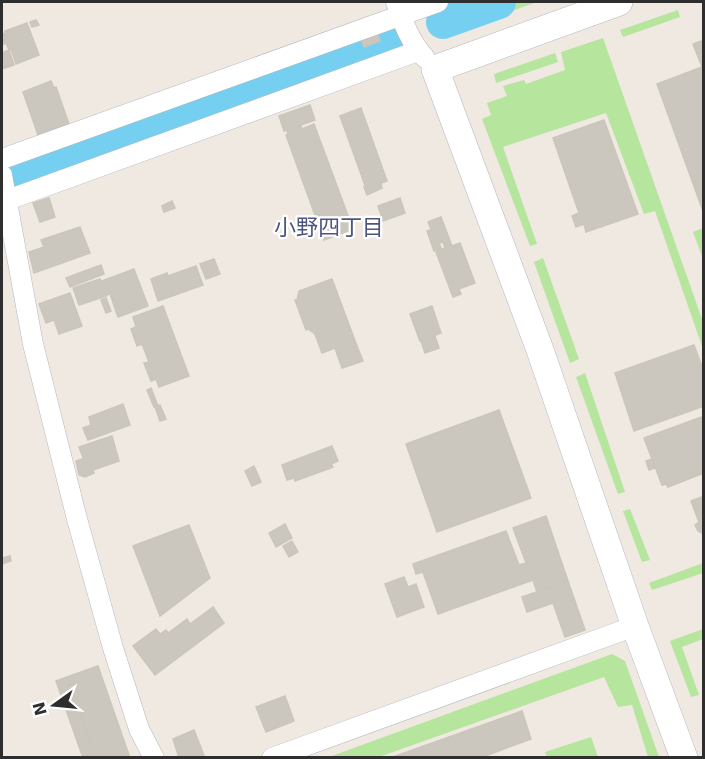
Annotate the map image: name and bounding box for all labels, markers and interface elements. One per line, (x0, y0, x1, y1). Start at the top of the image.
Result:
district label: 小野四丁目 (274, 215, 384, 240)
north arrow (24, 675, 84, 735)
text: N (29, 700, 51, 718)

